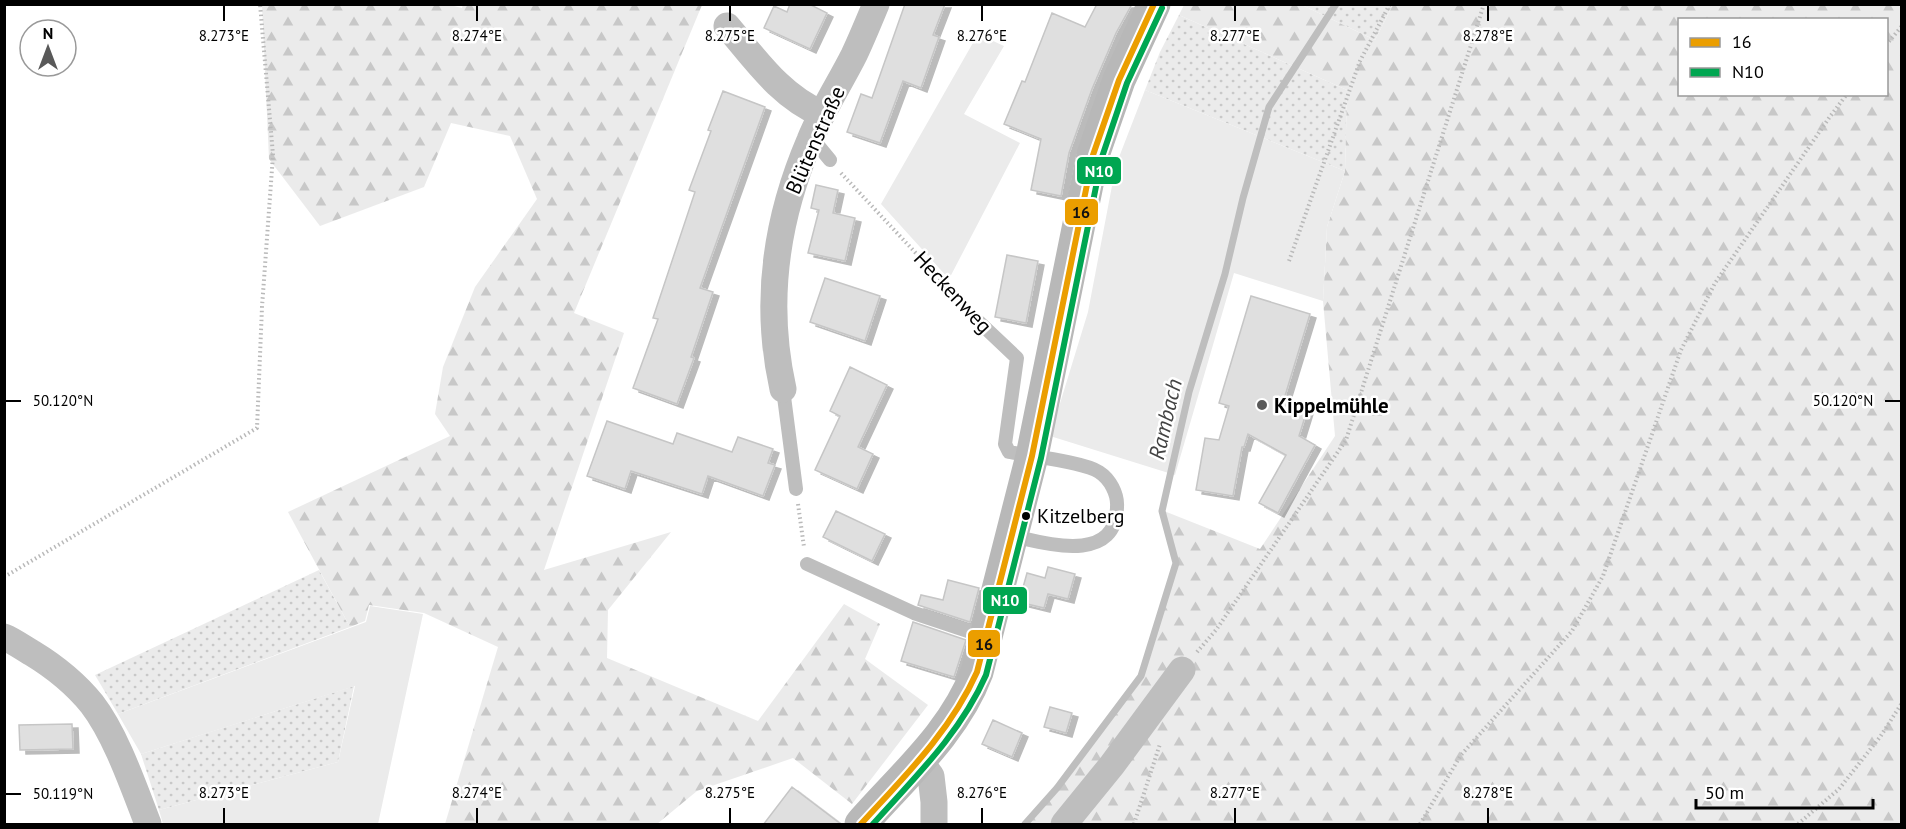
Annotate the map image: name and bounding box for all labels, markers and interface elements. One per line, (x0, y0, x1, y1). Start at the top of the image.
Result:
north arrow (18, 18, 78, 78)
legend (1678, 18, 1888, 96)
text: N (43, 23, 53, 43)
text: 8.273°E (199, 26, 249, 45)
text: 8.274°E (452, 26, 502, 45)
text: 8.275°E (705, 26, 755, 45)
text: 8.276°E (957, 26, 1007, 45)
text: 8.277°E (1210, 26, 1260, 45)
text: 8.278°E (1463, 26, 1513, 45)
text: 16 (1732, 30, 1752, 53)
text: N10 (1732, 60, 1764, 83)
street label: Blütenstraße (779, 82, 851, 198)
line badge: N10 (1076, 156, 1122, 185)
text: N10 (1085, 161, 1113, 181)
line badge: 16 (1064, 198, 1099, 226)
text: 16 (1072, 202, 1090, 222)
street label: Heckenweg (908, 245, 998, 339)
water label: Rambach (1142, 376, 1188, 462)
text: 50.120°N (33, 391, 93, 410)
text: 50.120°N (1813, 391, 1873, 410)
place label: Kippelmühle (1274, 392, 1389, 419)
marker: Kippelmühle (1255, 398, 1269, 412)
place label: Kitzelberg (1037, 503, 1124, 529)
marker: Kitzelberg (1020, 510, 1032, 522)
line badge: N10 (982, 586, 1028, 615)
text: N10 (991, 590, 1019, 610)
line badge: 16 (967, 629, 1001, 658)
text: 16 (975, 634, 993, 654)
scale bar (1696, 772, 1873, 810)
text: 50 m (1705, 781, 1744, 804)
text: 8.273°E (199, 783, 249, 802)
text: 8.274°E (452, 783, 502, 802)
text: 8.275°E (705, 783, 755, 802)
text: 8.276°E (957, 783, 1007, 802)
text: 8.277°E (1210, 783, 1260, 802)
text: 8.278°E (1463, 783, 1513, 802)
text: 50.119°N (33, 784, 93, 803)

